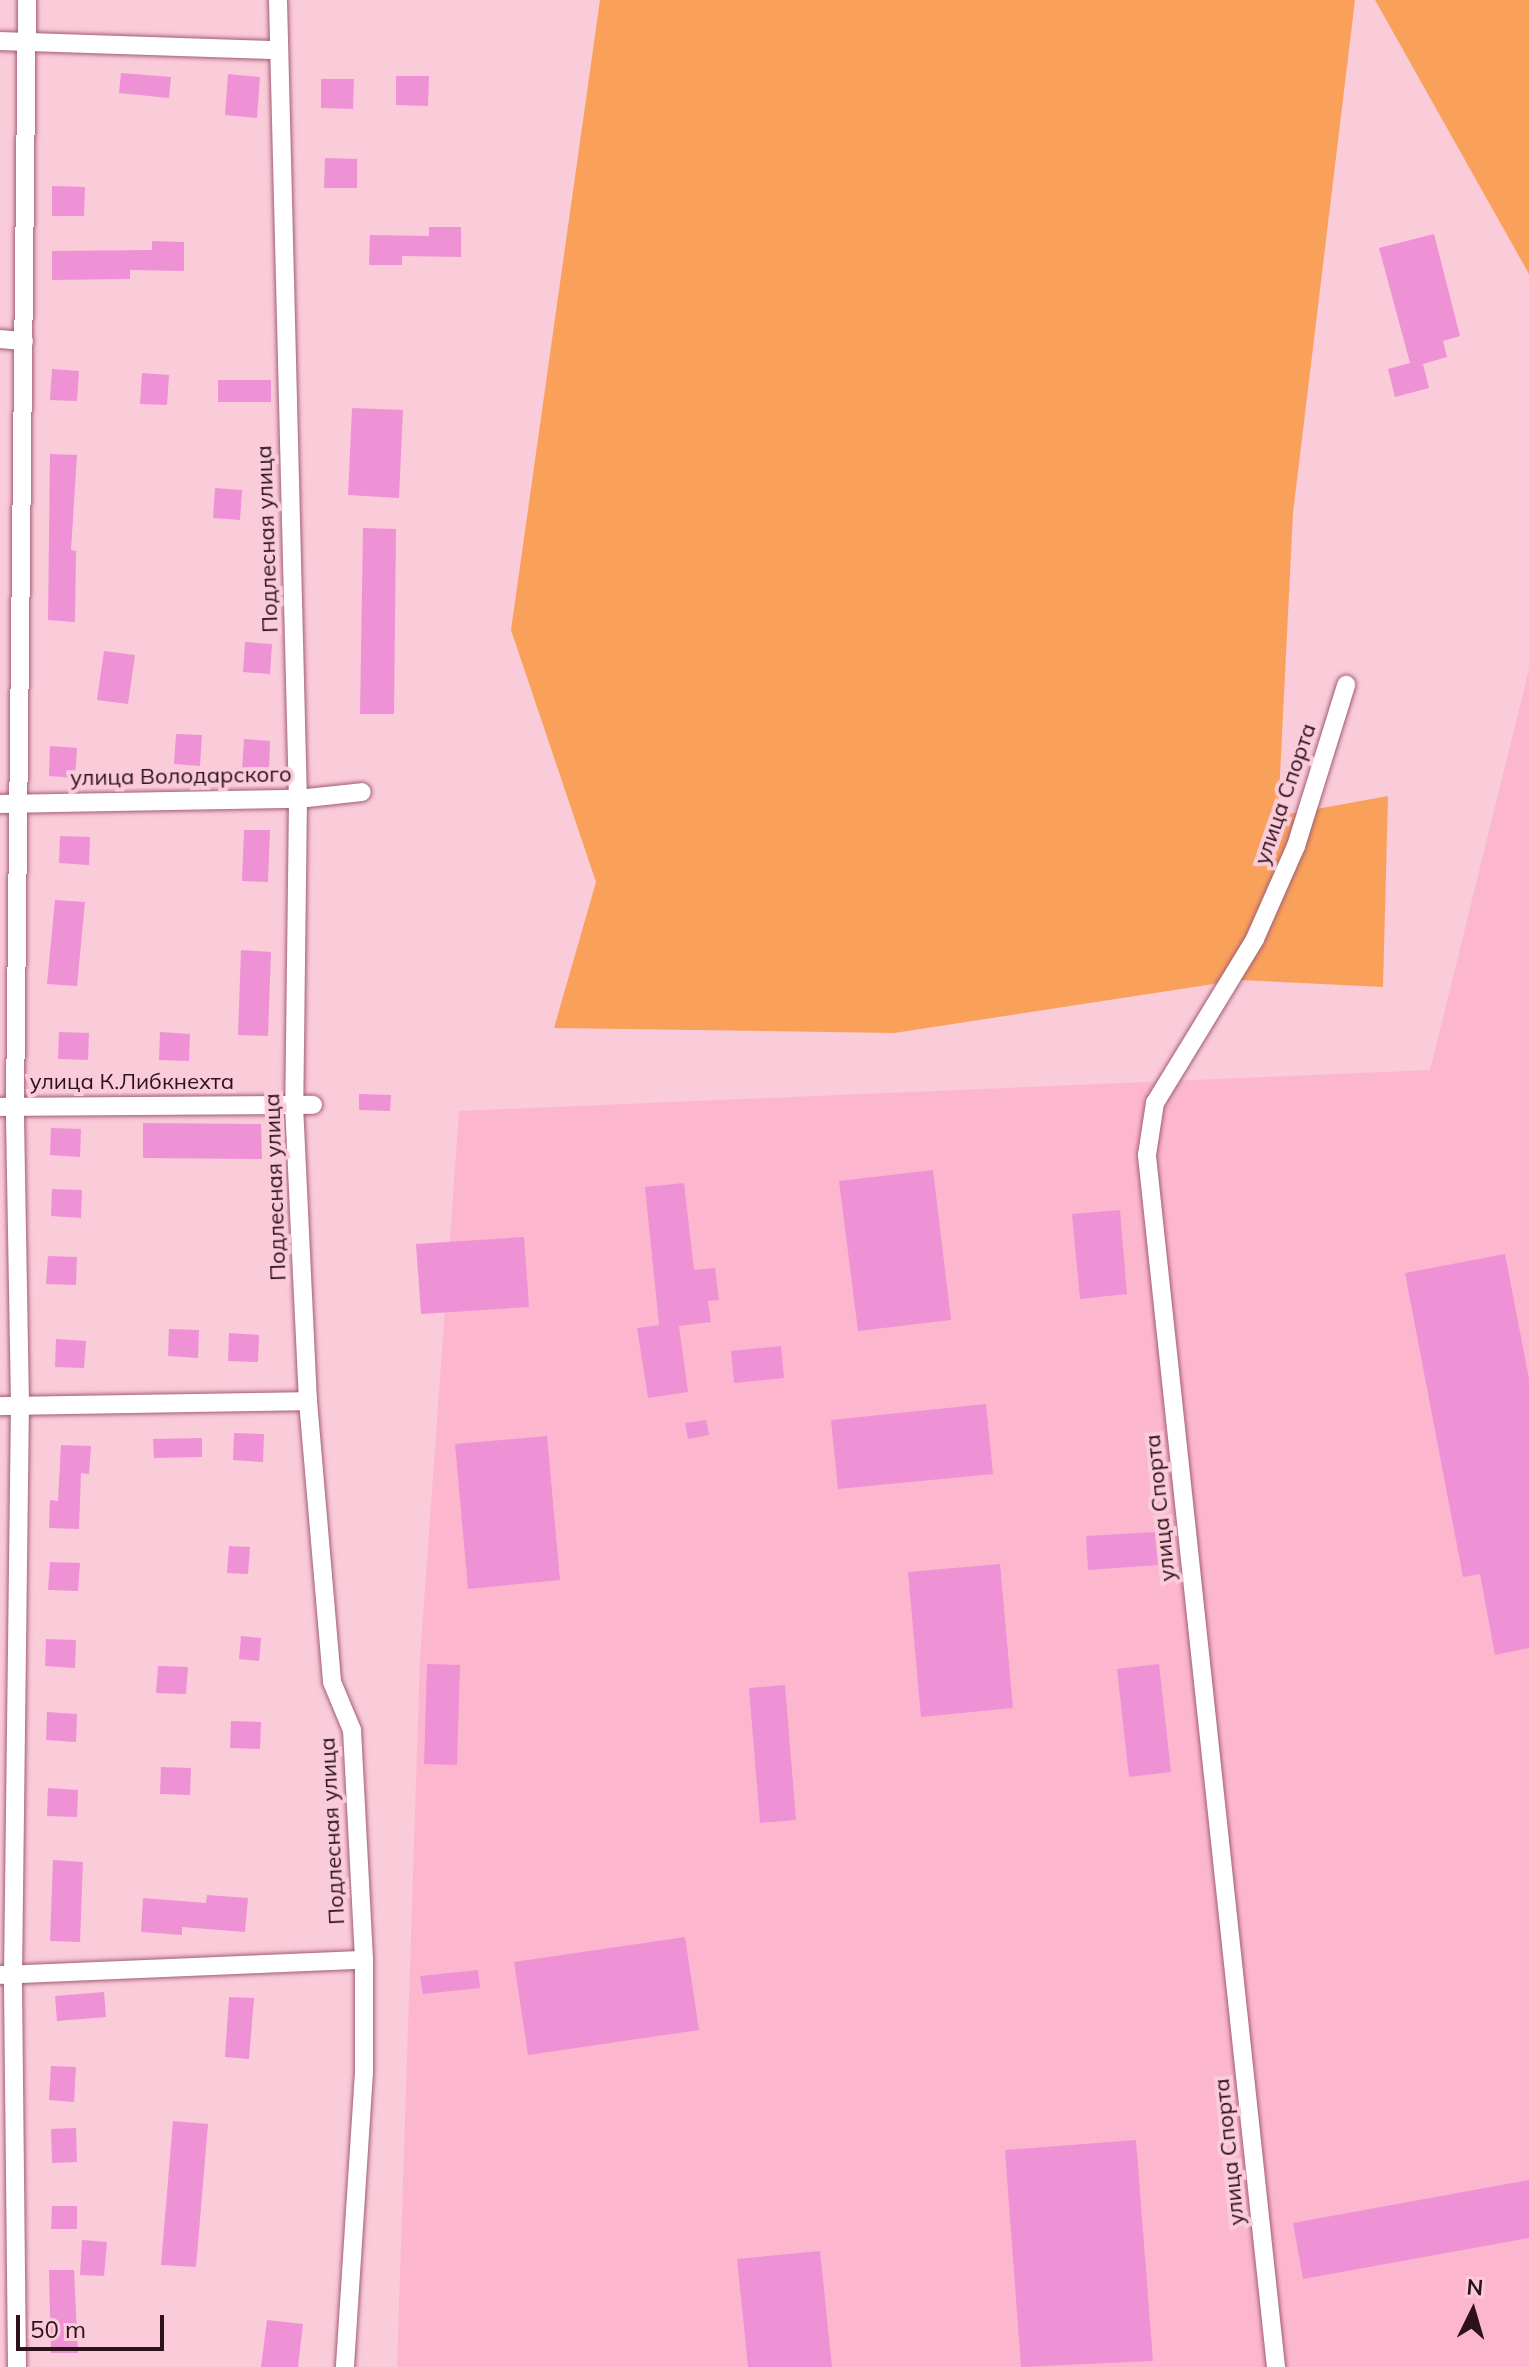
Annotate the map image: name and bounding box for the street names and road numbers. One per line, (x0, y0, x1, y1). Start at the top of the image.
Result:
street label: Подлесная улица (251, 445, 283, 633)
street label: улица Спорта (1248, 720, 1322, 868)
street label: улица Володарского (70, 761, 292, 791)
street label: улица К.Либкнехта (30, 1069, 234, 1095)
street label: Подлесная улица (259, 1093, 291, 1281)
street label: улица Спорта (1139, 1433, 1181, 1583)
street label: Подлесная улица (314, 1737, 350, 1925)
street label: улица Спорта (1208, 2077, 1250, 2227)

